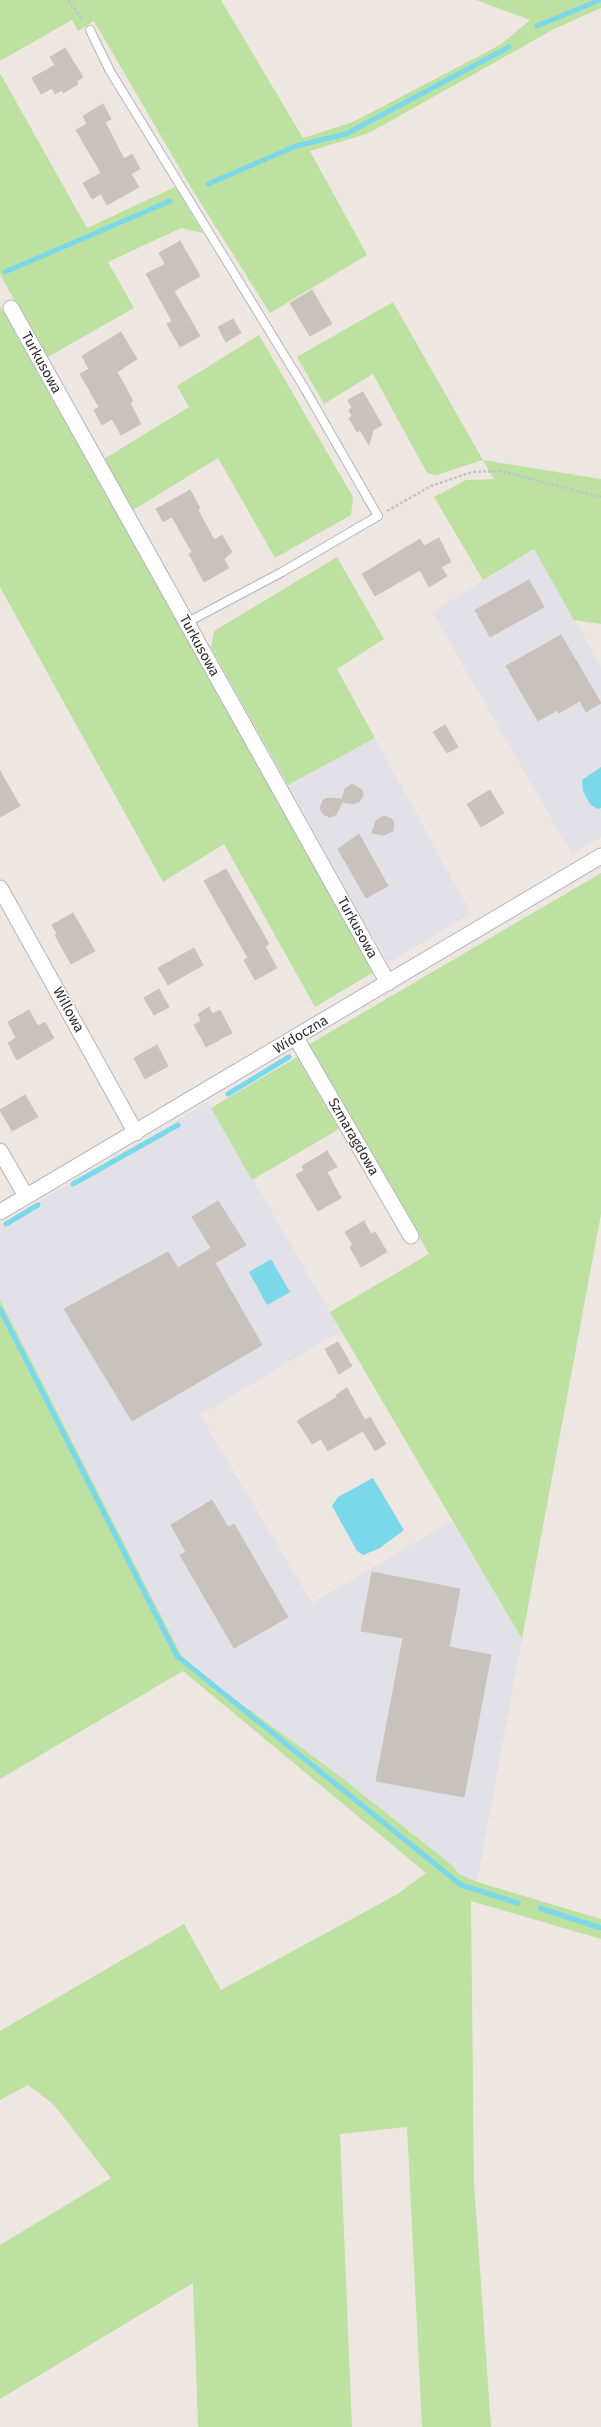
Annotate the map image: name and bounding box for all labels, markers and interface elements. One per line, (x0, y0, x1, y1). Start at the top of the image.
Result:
street label: Turkusowa (17, 329, 65, 397)
street label: Turkusowa (175, 612, 223, 680)
street label: Turkusowa (333, 894, 381, 962)
street label: Willowa (49, 984, 87, 1036)
street label: Widoczna (271, 1012, 331, 1058)
street label: Szmaragdowa (324, 1095, 382, 1179)

